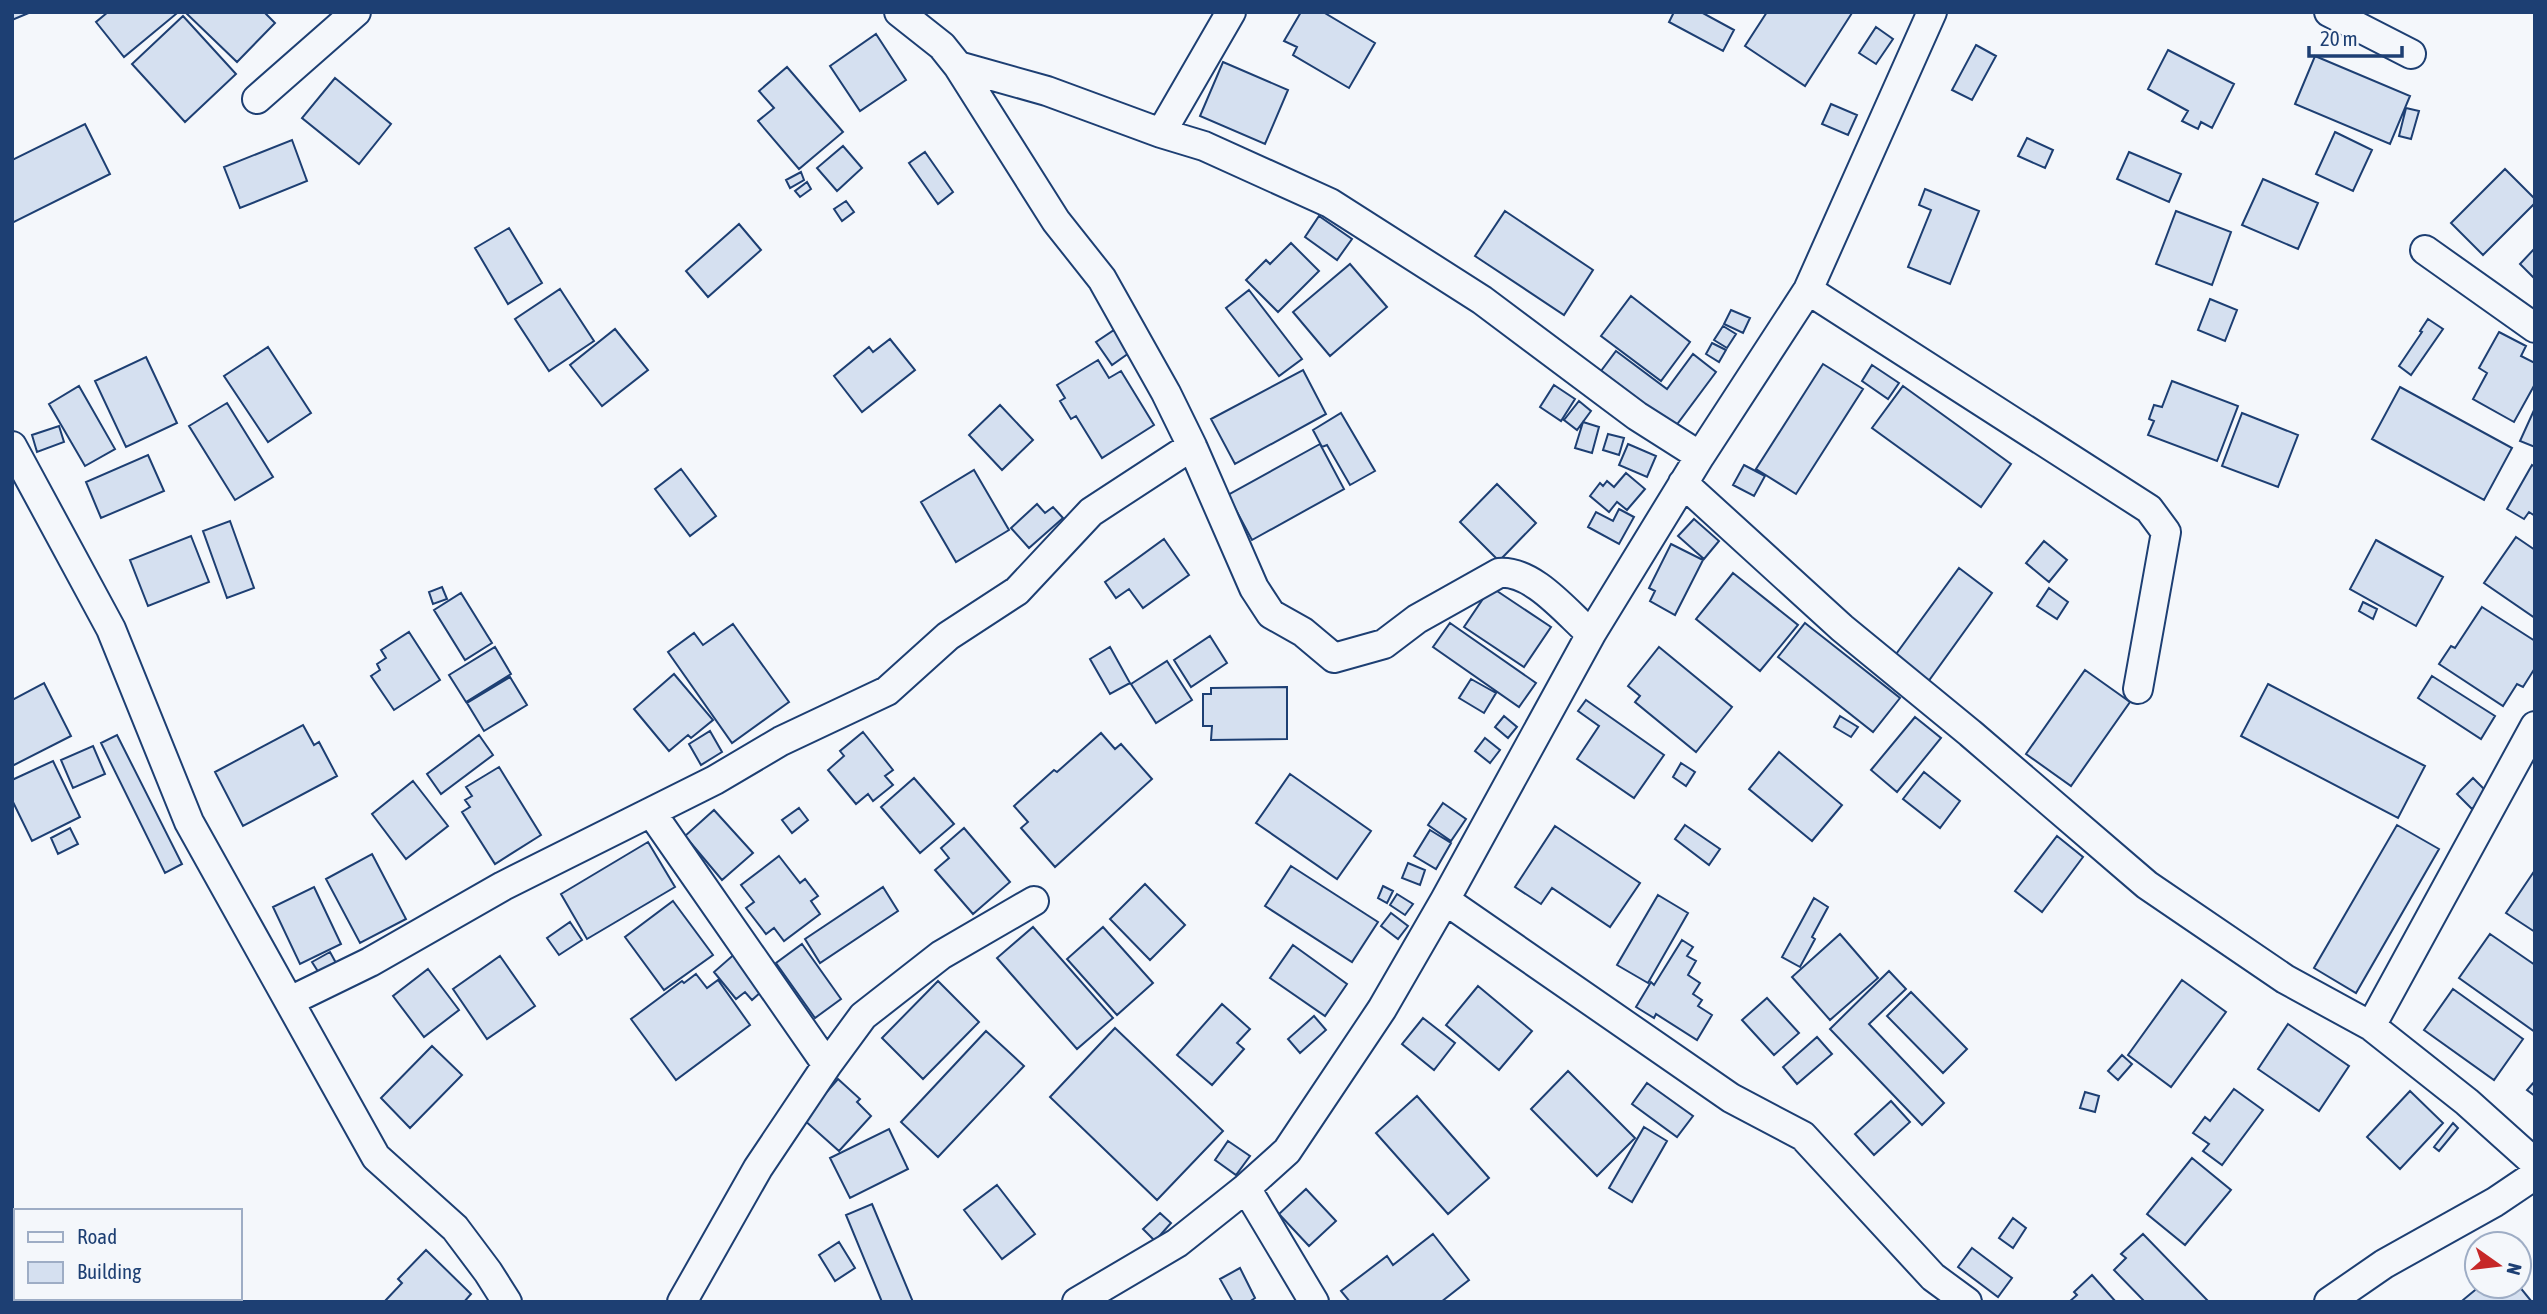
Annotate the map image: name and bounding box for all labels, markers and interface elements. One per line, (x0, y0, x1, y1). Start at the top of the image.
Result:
scale bar (2309, 14, 2402, 58)
text: 20 m (2320, 26, 2358, 50)
legend (14, 1209, 242, 1300)
text: Road (77, 1224, 117, 1248)
north arrow (2463, 1230, 2533, 1300)
text: Building (77, 1259, 141, 1283)
text: N (2502, 1261, 2527, 1277)

